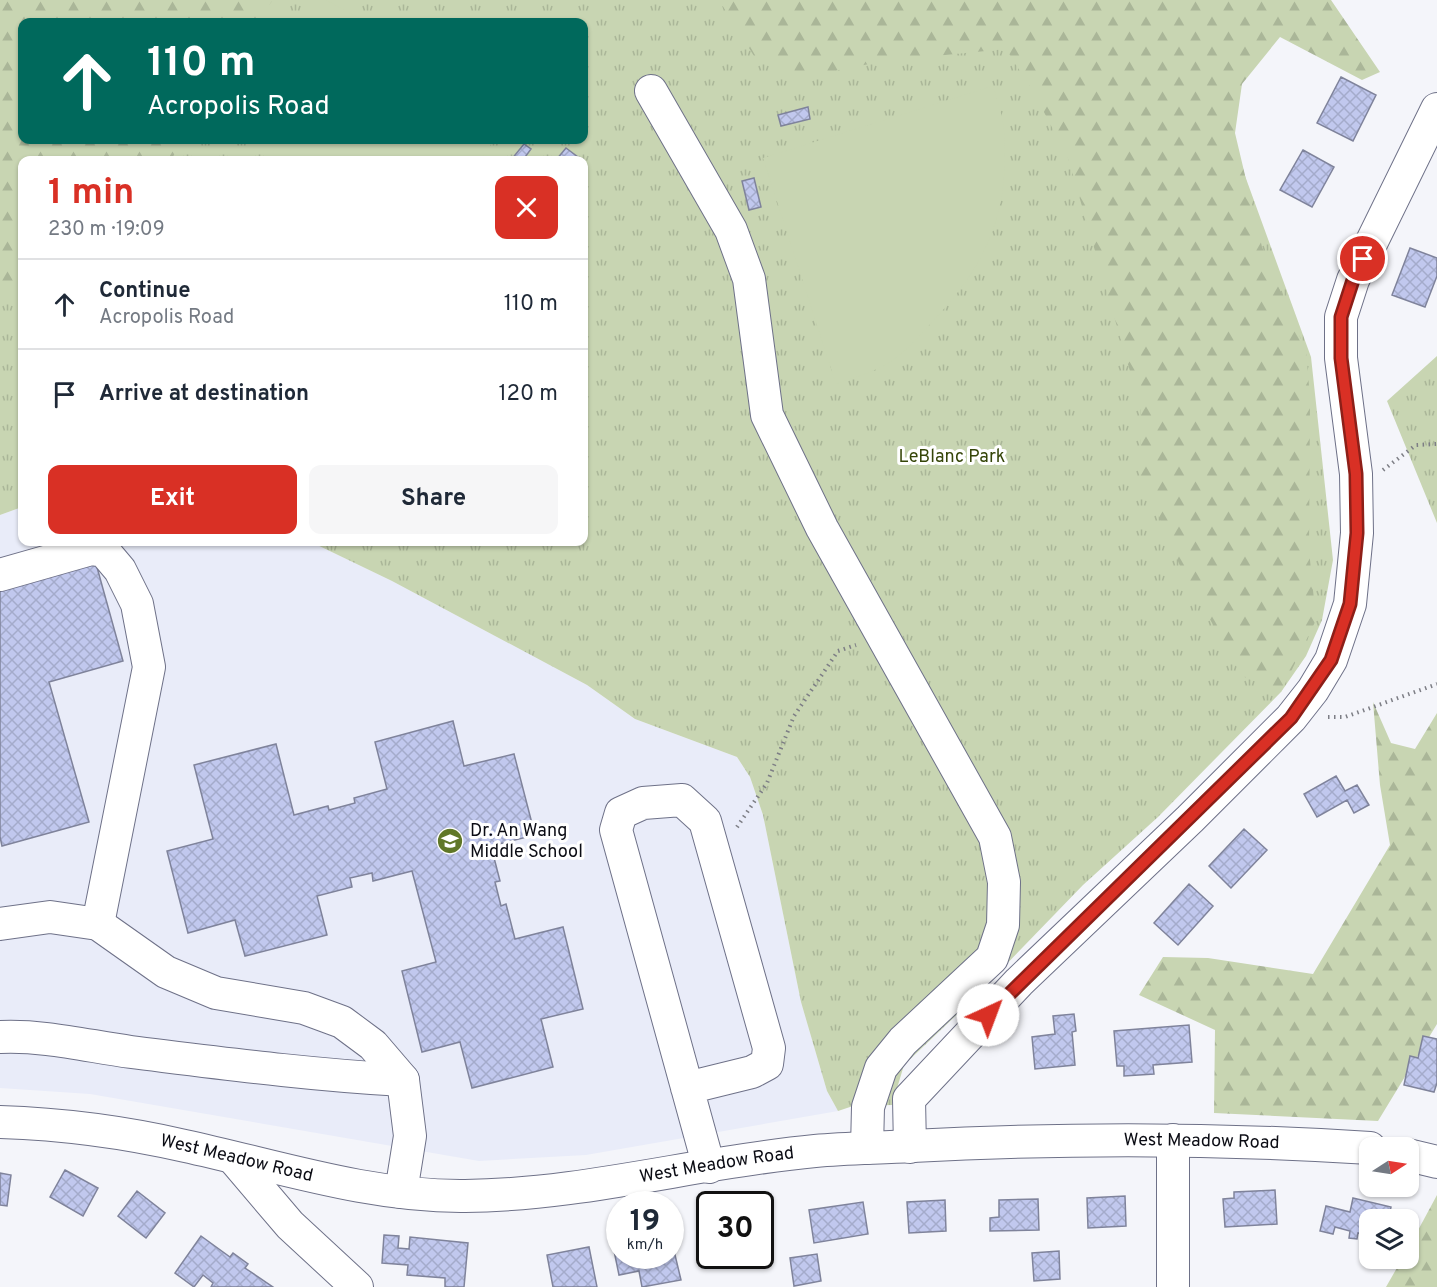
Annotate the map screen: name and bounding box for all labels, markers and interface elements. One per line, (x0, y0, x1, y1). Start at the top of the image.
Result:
text: 110 m (147, 38, 256, 91)
icon: ahead (48, 42, 126, 120)
text: Acropolis Road (147, 90, 330, 124)
text: 1 min (48, 171, 134, 217)
button: close (495, 176, 558, 239)
text: 230 m · 19:09 (48, 217, 165, 243)
pin (1337, 233, 1388, 284)
icon: arrive (1346, 242, 1379, 275)
text: Continue (99, 278, 190, 305)
icon: ahead (48, 288, 81, 321)
text: 110 m (504, 291, 558, 318)
text: Acropolis Road (99, 305, 234, 331)
icon: arrive (48, 378, 81, 411)
text: Arrive at destination (99, 381, 309, 408)
text: 120 m (498, 381, 558, 408)
park label: LeBlanc Park (899, 446, 1005, 469)
button: Exit (48, 465, 297, 534)
button: Share (309, 465, 558, 534)
place label: Dr. An Wang Middle School (470, 820, 583, 864)
school or university icon: Dr. An Wang Middle School (435, 826, 465, 856)
position arrow (956, 983, 1020, 1047)
street label: West Meadow Road (158, 1129, 315, 1188)
street label: West Meadow Road (1123, 1129, 1280, 1155)
north arrow (1359, 1137, 1419, 1197)
map controls (1359, 1137, 1419, 1269)
street label: West Meadow Road (638, 1142, 795, 1189)
speed limit sign: 30 (696, 1191, 774, 1269)
text: 19 (630, 1204, 660, 1241)
button: layers (1359, 1209, 1419, 1269)
text: km/h (627, 1236, 663, 1255)

